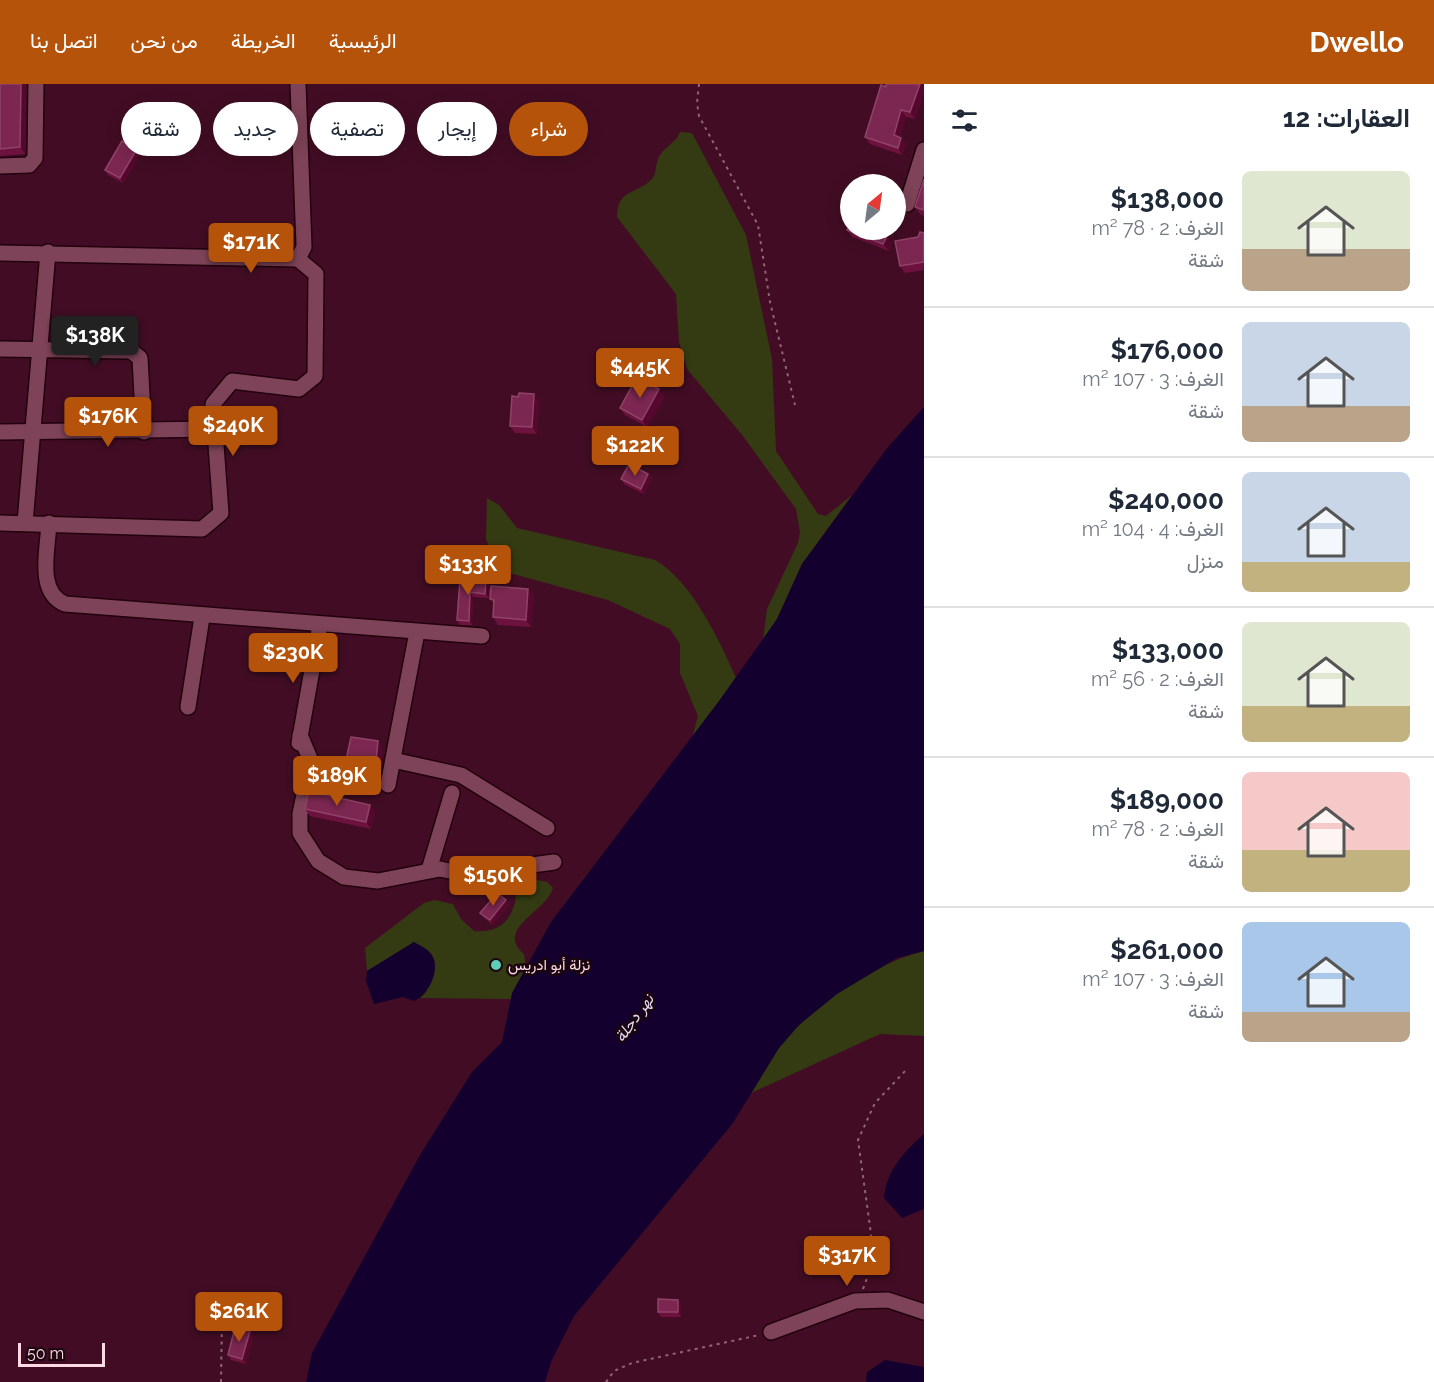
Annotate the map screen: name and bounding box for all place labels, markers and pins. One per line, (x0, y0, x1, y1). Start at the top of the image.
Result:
pin: $171K (209, 223, 293, 274)
pin: $138K (53, 316, 137, 367)
pin: $445K (598, 348, 682, 399)
pin: $176K (66, 397, 150, 448)
pin: $240K (191, 406, 275, 457)
pin: $122K (593, 426, 677, 477)
pin: $133K (426, 545, 510, 596)
pin: $230K (251, 633, 335, 684)
pin: $189K (295, 756, 379, 807)
pin: $150K (451, 856, 535, 907)
place label: نزلة أبو ادريس (508, 956, 590, 975)
marker: نزلة أبو ادريس (489, 958, 503, 972)
pin: $317K (805, 1236, 889, 1287)
pin: $261K (197, 1292, 281, 1343)

